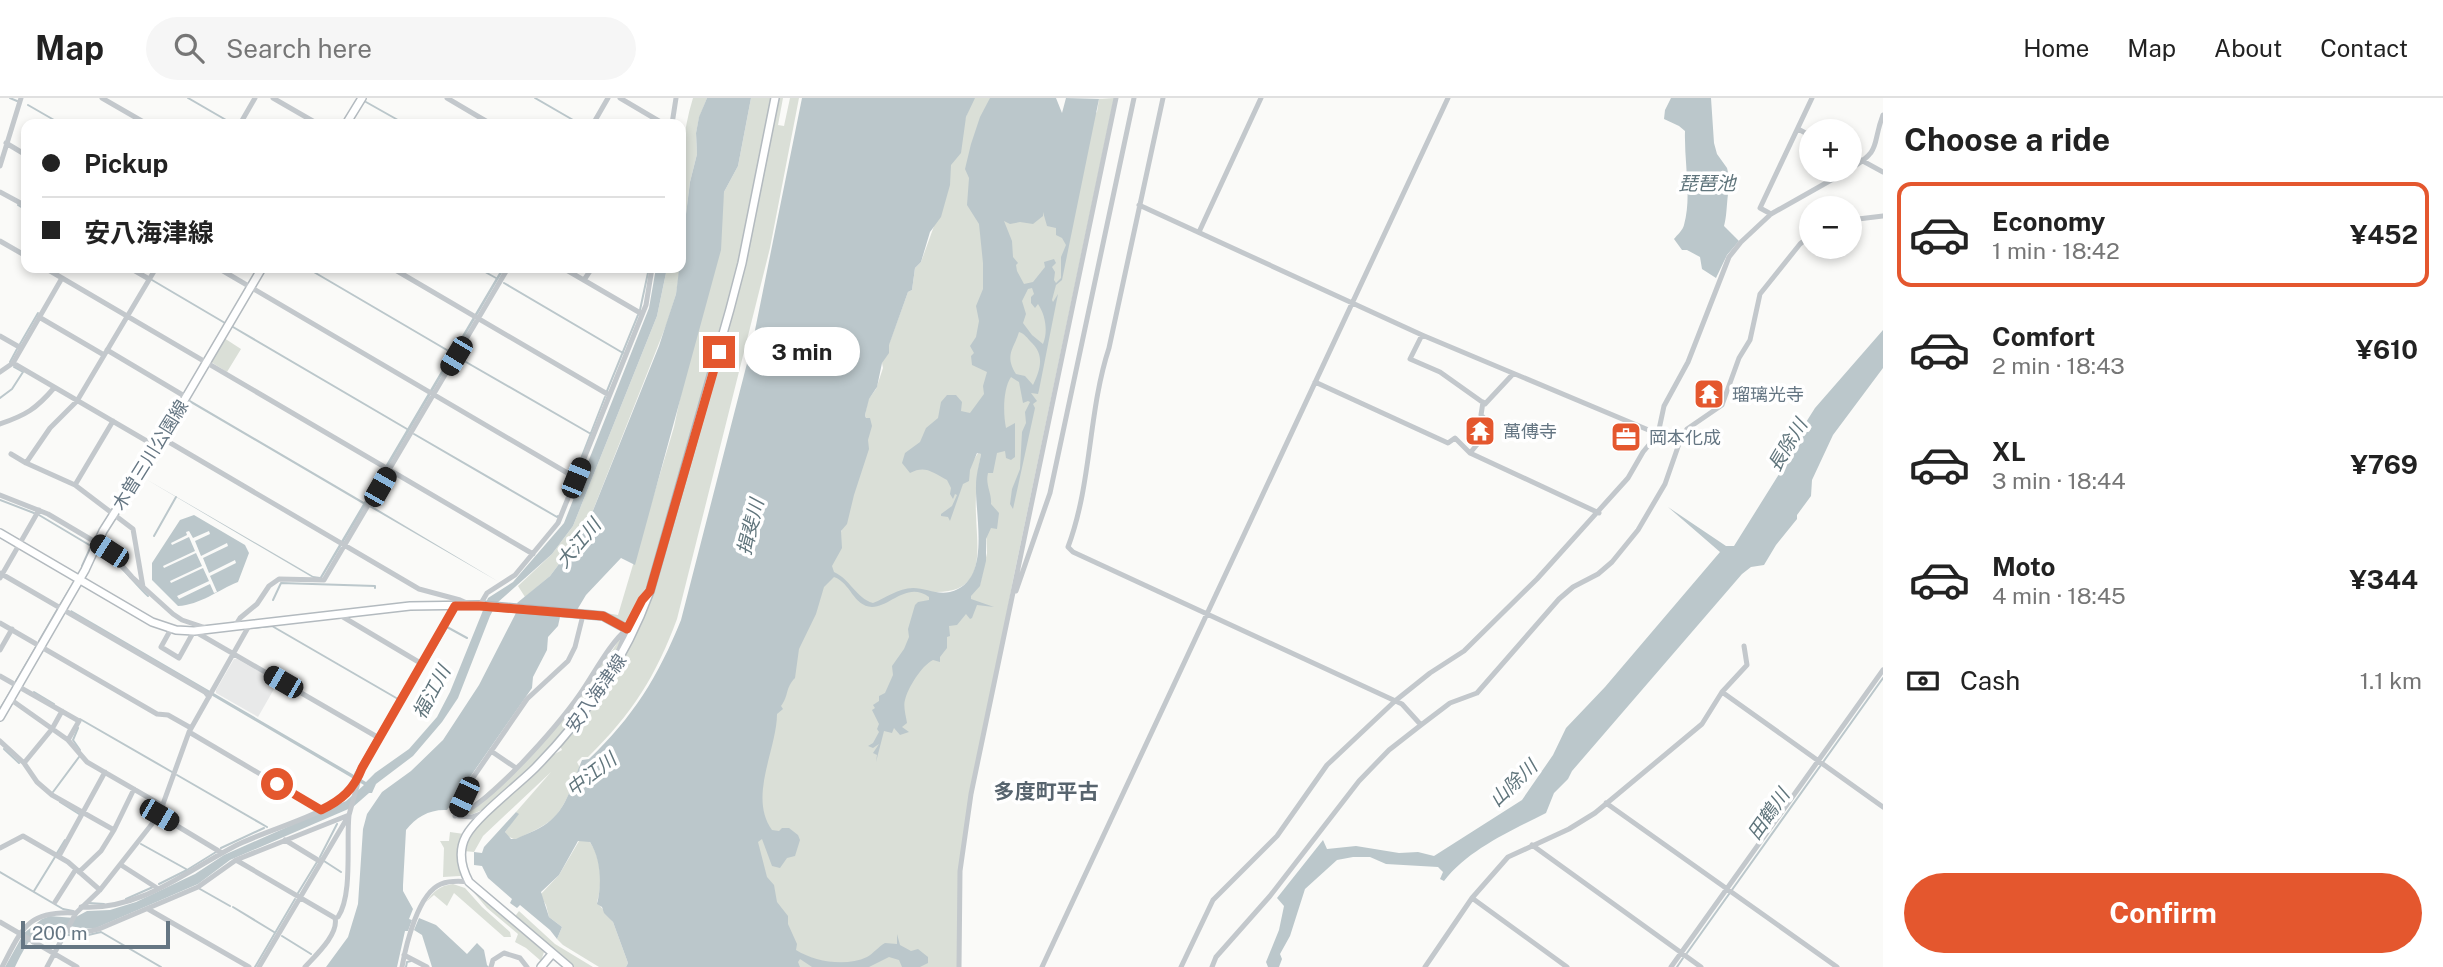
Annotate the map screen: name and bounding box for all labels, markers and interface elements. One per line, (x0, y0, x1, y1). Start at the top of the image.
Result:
search box (146, 17, 636, 80)
text: Map (35, 29, 104, 67)
icon: search (170, 29, 208, 67)
text: Search here (226, 33, 372, 64)
text: Home (2023, 34, 2089, 62)
text: Map (2127, 34, 2176, 62)
text: About (2214, 34, 2282, 62)
text: Contact (2320, 34, 2408, 62)
map controls (1799, 119, 1862, 259)
button: + (1799, 119, 1862, 182)
text: Choose a ride (1904, 121, 2110, 158)
text: Pickup (84, 148, 168, 179)
water label: 琵琶池 (1678, 172, 1737, 194)
button: − (1799, 196, 1862, 259)
icon: car (1908, 203, 1971, 266)
text: Economy (1992, 206, 2105, 237)
text: 安八海津線 (84, 217, 214, 248)
text: ¥452 (2350, 219, 2418, 250)
text: 1 min · 18:42 (1992, 237, 2120, 264)
icon: car (1908, 318, 1971, 381)
text: Comfort (1992, 321, 2095, 352)
callout: 3 min (744, 328, 859, 376)
car (437, 333, 476, 379)
text: ¥610 (2356, 334, 2418, 365)
route end (703, 336, 735, 368)
text: 3 min (772, 338, 832, 365)
text: 2 min · 18:43 (1992, 352, 2125, 379)
temple icon: 瑠璃光寺 (1692, 377, 1726, 411)
place label: 瑠璃光寺 (1732, 384, 1804, 405)
street label: 木曽三川公園線 (108, 396, 192, 514)
water label: 長除川 (1763, 413, 1812, 475)
temple icon: 萬傅寺 (1463, 414, 1497, 448)
office icon: 岡本化成 (1609, 420, 1643, 454)
place label: 萬傅寺 (1503, 421, 1557, 442)
place label: 岡本化成 (1649, 427, 1721, 448)
icon: car (1908, 433, 1971, 496)
text: XL (1992, 436, 2026, 467)
text: ¥769 (2351, 449, 2418, 480)
car (559, 455, 594, 501)
car (361, 464, 400, 510)
text: 3 min · 18:44 (1992, 467, 2126, 494)
water label: 揖斐川 (732, 495, 768, 557)
water label: 大江川 (551, 513, 606, 572)
car (86, 531, 133, 571)
icon: car (1908, 548, 1971, 611)
text: Moto (1992, 551, 2055, 582)
text: ¥344 (2350, 564, 2418, 595)
text: 4 min · 18:45 (1992, 582, 2126, 609)
street label: 安八海津線 (562, 650, 630, 736)
water label: 福江川 (408, 660, 455, 722)
car (260, 662, 307, 702)
icon: cash (1904, 662, 1942, 700)
text: Cash (1960, 665, 2020, 696)
text: 1.1 km (2360, 667, 2422, 694)
water label: 中江川 (562, 747, 622, 800)
water label: 山除川 (1485, 754, 1543, 811)
route start (261, 768, 293, 800)
car (446, 774, 483, 820)
district label: 多度町平古 (994, 779, 1099, 804)
water label: 田鶴川 (1743, 783, 1795, 844)
car (136, 795, 183, 835)
button: Confirm (1904, 873, 2422, 953)
scale bar (21, 918, 170, 950)
text: 200 m (32, 922, 88, 944)

